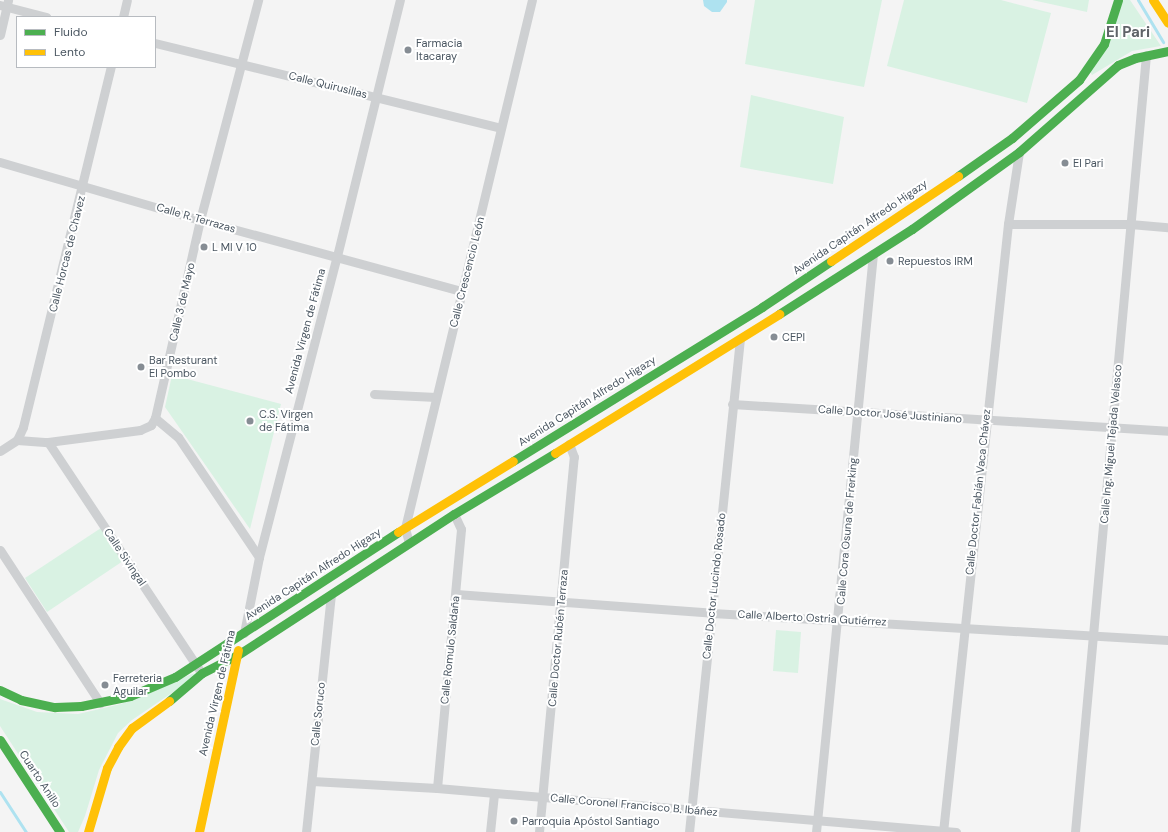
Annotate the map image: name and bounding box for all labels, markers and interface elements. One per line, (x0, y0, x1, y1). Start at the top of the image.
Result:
legend (16, 16, 156, 68)
text: Fluido (54, 24, 88, 40)
district label: El Pari (1106, 24, 1150, 42)
place label: Farmacia Itacaray (416, 37, 462, 63)
text: Lento (54, 44, 85, 60)
marker: Farmacia Itacaray (403, 45, 413, 55)
street label: Calle Quirusillas (287, 69, 369, 101)
place label: El Pari (1073, 156, 1103, 170)
marker: El Pari (1060, 158, 1070, 168)
street label: Avenida Capitán Alfredo Higazy (790, 177, 930, 277)
street label: Calle Horcas de Chavez (46, 194, 88, 314)
street label: Calle R. Terrazas (155, 200, 237, 236)
street label: Calle Crescencio León (447, 215, 487, 329)
place label: L MI V 10 (212, 240, 257, 254)
marker: L MI V 10 (199, 242, 209, 252)
place label: Repuestos IRM (898, 254, 973, 268)
marker: Repuestos IRM (885, 256, 895, 266)
street label: Calle 3 de Mayo (166, 261, 198, 343)
street label: Avenida Virgen de Fátima (282, 267, 328, 395)
place label: CEPI (782, 330, 805, 344)
marker: CEPI (769, 332, 779, 342)
street label: Avenida Capitán Alfredo Higazy (516, 353, 658, 449)
place label: Bar Resturant El Pombo (149, 354, 218, 380)
marker: Bar Resturant El Pombo (136, 362, 146, 372)
street label: Calle Ing. Miguel Tejada Velasco (1097, 364, 1125, 524)
street label: Calle Doctor José Justiniano (818, 402, 962, 426)
place label: C.S. Virgen de Fátima (259, 408, 313, 434)
street label: Calle Doctor Fabián Vaca Chávez (963, 408, 993, 576)
marker: C.S. Virgen de Fátima (244, 415, 256, 427)
street label: Calle Cora Osuna de Frerking (834, 457, 860, 605)
street label: Calle Doctor Lucindo Rosado (700, 512, 728, 660)
street label: Avenida Capitán Alfredo Higazy (242, 525, 384, 623)
street label: Calle Sivingal (101, 526, 149, 588)
street label: Calle Doctor Rubén Terraza (545, 569, 571, 707)
street label: Calle Romulo Saldaña (438, 595, 462, 705)
street label: Calle Alberto Ostria Gutiérrez (737, 608, 887, 628)
street label: Avenida Virgen de Fátima (196, 629, 238, 757)
place label: Ferreteria Aguilar (113, 672, 162, 698)
marker: Ferreteria Aguilar (100, 680, 110, 690)
street label: Calle Soruco (308, 681, 328, 747)
street label: Cuarto Anillo (17, 748, 63, 810)
street label: Calle Coronel Francisco B. Ibáñez (550, 791, 718, 819)
place label: Parroquia Apóstol Santiago (522, 814, 659, 828)
marker: Parroquia Apóstol Santiago (509, 816, 519, 826)

